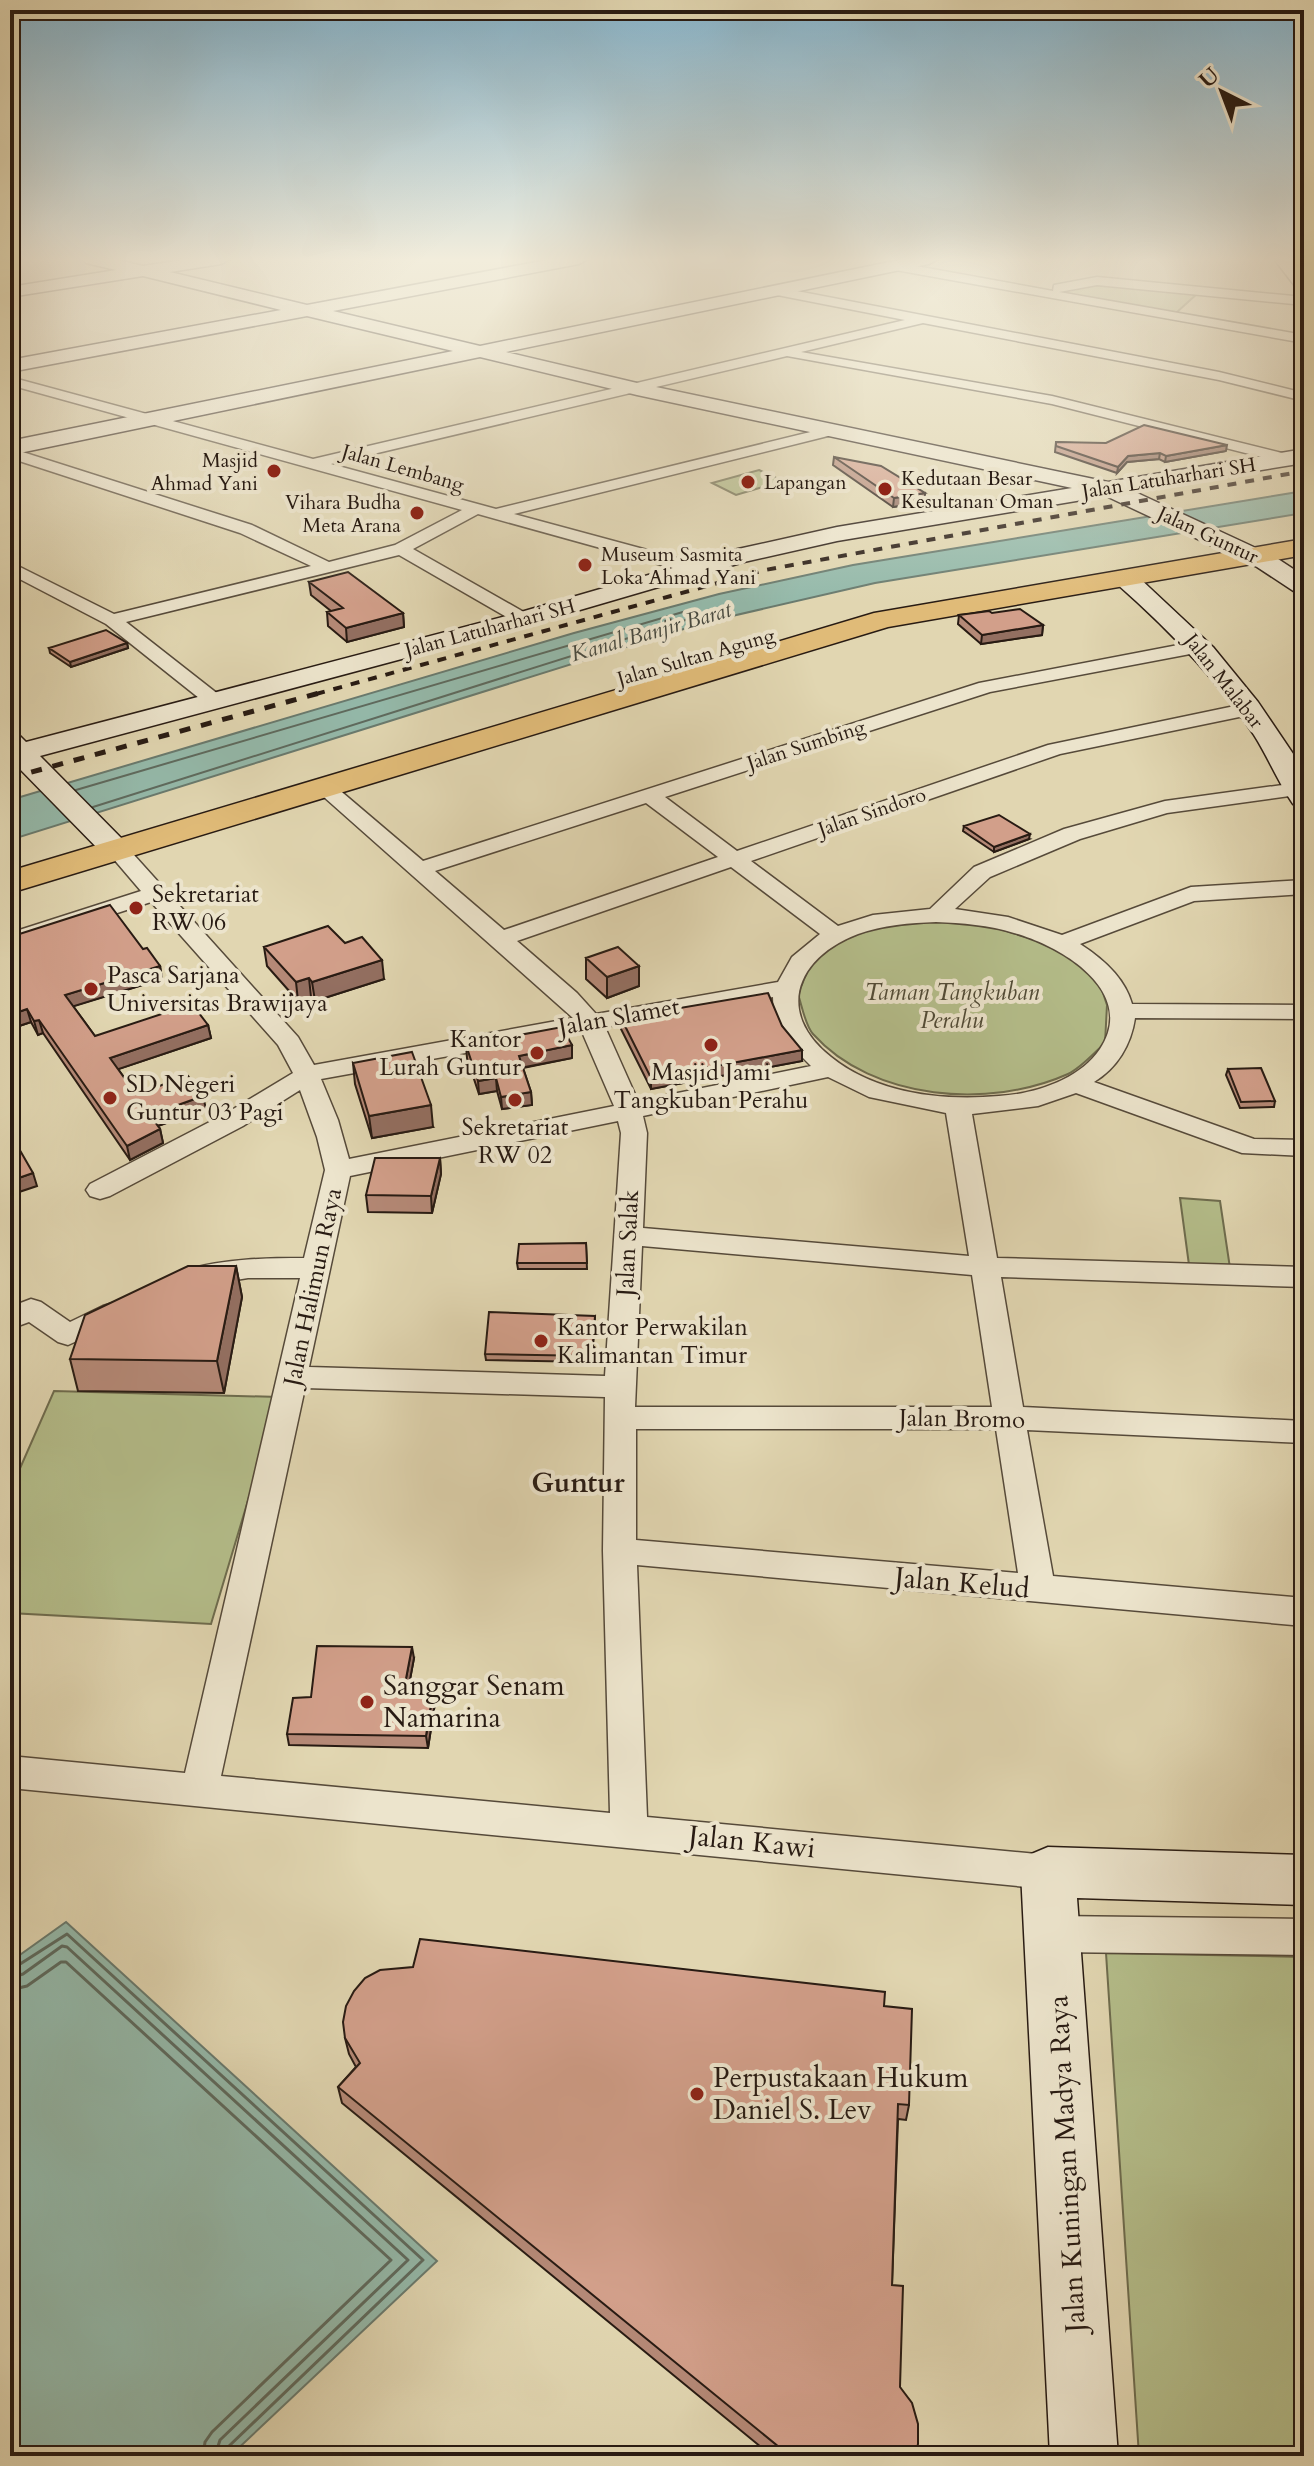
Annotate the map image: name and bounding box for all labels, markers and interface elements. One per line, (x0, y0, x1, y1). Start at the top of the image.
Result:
north arrow (1182, 52, 1262, 132)
text: U (1193, 61, 1226, 95)
street label: Jalan Lembang (336, 437, 468, 499)
place label: Masjid Ahmad Yani (151, 447, 258, 497)
street label: Jalan Latuharhari SH (1077, 451, 1258, 506)
marker: Masjid Ahmad Yani (265, 462, 283, 480)
place label: Kedutaan Besar Kesultanan Oman (901, 465, 1054, 515)
place label: Lapangan (764, 469, 847, 496)
marker: Lapangan (739, 473, 757, 491)
marker: Kedutaan Besar Kesultanan Oman (876, 480, 894, 498)
place label: Vihara Budha Meta Arana (285, 489, 401, 539)
street label: Jalan Guntur (1150, 499, 1264, 570)
marker: Vihara Budha Meta Arana (408, 504, 426, 522)
place label: Museum Sasmita Loka Ahmad Yani (601, 541, 756, 591)
marker: Museum Sasmita Loka Ahmad Yani (576, 556, 594, 574)
street label: Jalan Latuharhari SH (399, 592, 579, 665)
water label: Kanal Banjir Barat (567, 595, 736, 669)
street label: Jalan Sultan Agung (611, 621, 779, 693)
street label: Jalan Malabar (1176, 626, 1270, 735)
street label: Jalan Sumbing (741, 713, 869, 778)
street label: Jalan Sindoro (812, 781, 930, 844)
place label: Sekretariat RW 06 (152, 878, 259, 939)
marker: Sekretariat RW 06 (127, 899, 145, 917)
place label: Pasca Sarjana Universitas Brawijaya (107, 959, 328, 1020)
park label: Taman Tangkuban Perahu (864, 976, 1040, 1037)
marker: Pasca Sarjana Universitas Brawijaya (82, 980, 100, 998)
street label: Jalan Slamet (553, 990, 683, 1044)
place label: Kantor Lurah Guntur (379, 1023, 521, 1084)
marker: Masjid Jami Tangkuban Perahu (702, 1036, 720, 1054)
marker: Kantor Lurah Guntur (528, 1044, 546, 1062)
place label: Masjid Jami Tangkuban Perahu (614, 1056, 808, 1117)
place label: SD Negeri Guntur 03 Pagi (126, 1068, 284, 1129)
marker: SD Negeri Guntur 03 Pagi (101, 1089, 119, 1107)
marker: Sekretariat RW 02 (506, 1091, 524, 1109)
place label: Sekretariat RW 02 (462, 1111, 569, 1172)
street label: Jalan Halimun Raya (275, 1184, 350, 1392)
street label: Jalan Salak (609, 1189, 647, 1300)
place label: Kantor Perwakilan Kalimantan Timur (557, 1311, 748, 1372)
marker: Kantor Perwakilan Kalimantan Timur (532, 1332, 550, 1350)
street label: Jalan Bromo (896, 1401, 1025, 1437)
district label: Guntur (531, 1464, 626, 1502)
street label: Jalan Kelud (889, 1558, 1031, 1608)
place label: Sanggar Senam Namarina (383, 1667, 565, 1737)
marker: Sanggar Senam Namarina (358, 1693, 376, 1711)
street label: Jalan Kawi (683, 1816, 818, 1868)
street label: Jalan Kuningan Madya Raya (1039, 1994, 1095, 2338)
place label: Perpustakaan Hukum Daniel S. Lev (713, 2059, 969, 2129)
marker: Perpustakaan Hukum Daniel S. Lev (688, 2085, 706, 2103)

